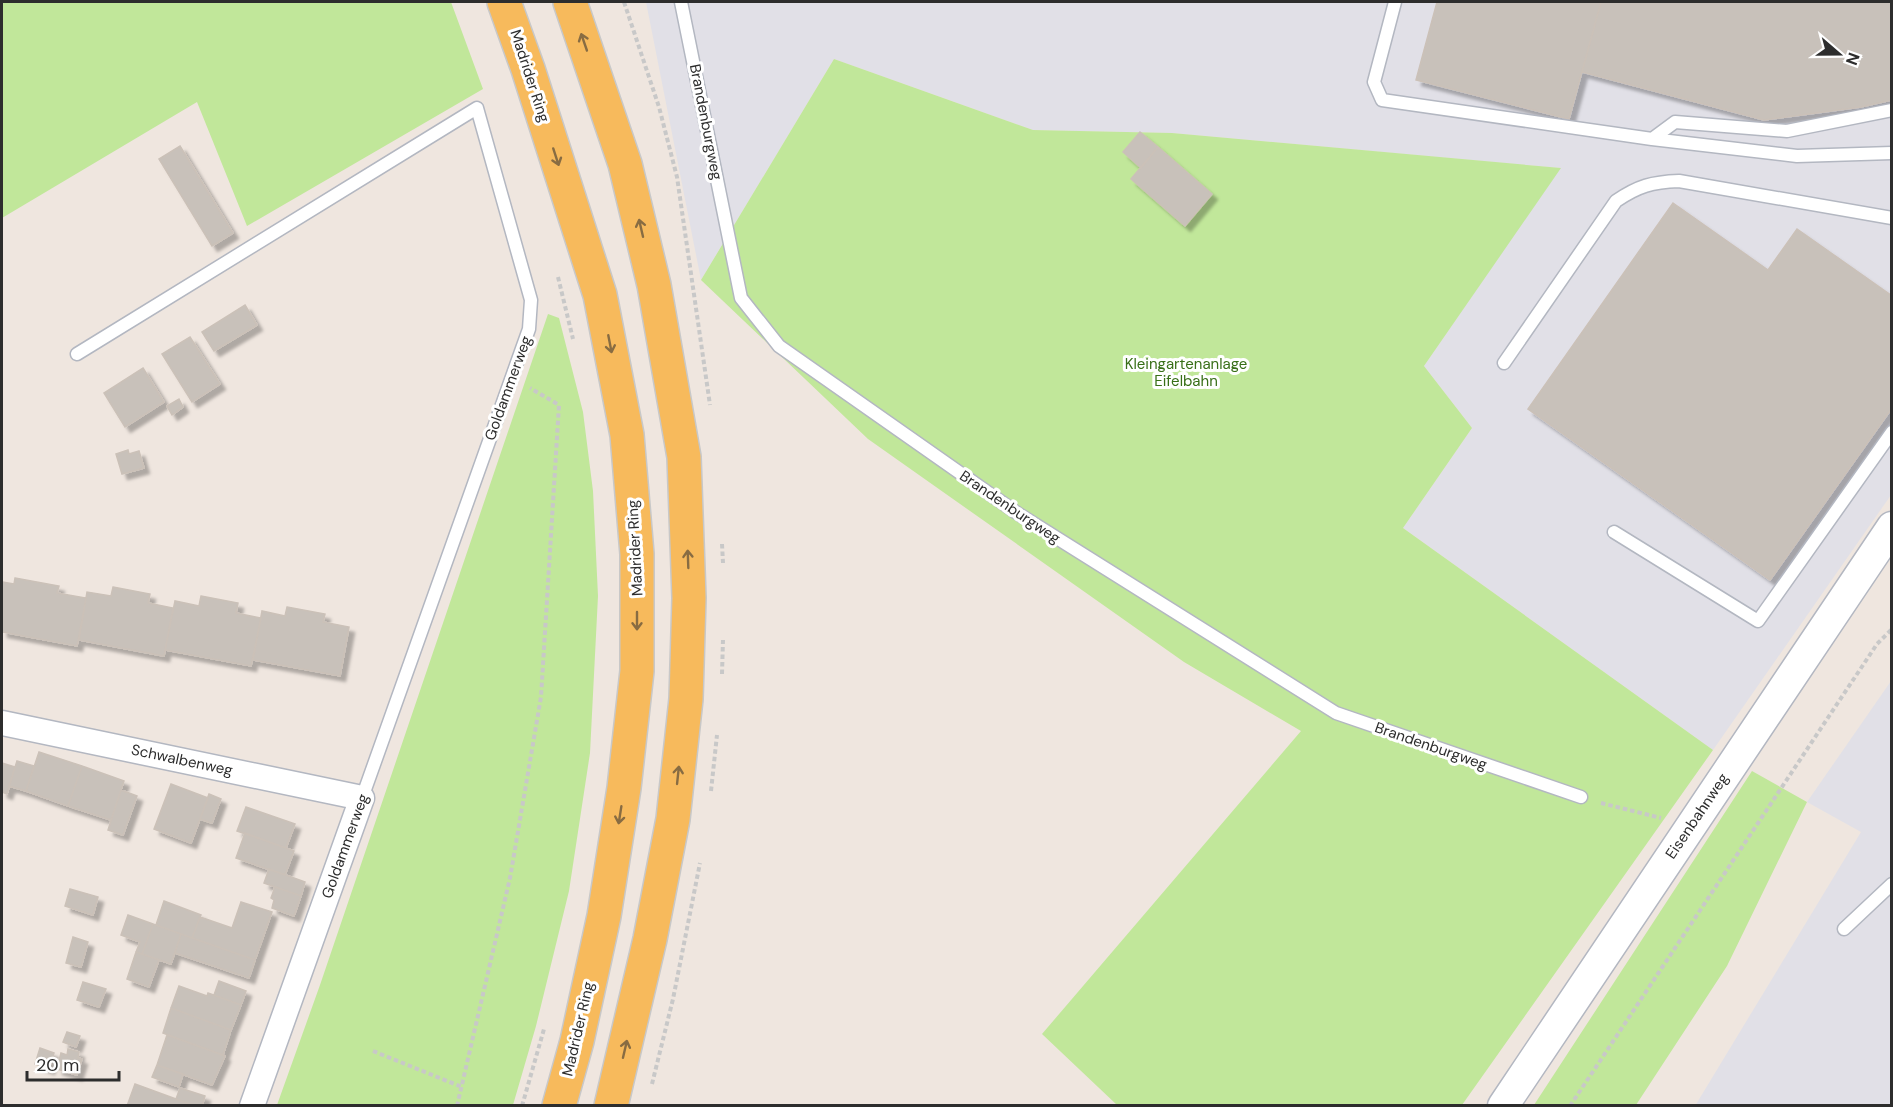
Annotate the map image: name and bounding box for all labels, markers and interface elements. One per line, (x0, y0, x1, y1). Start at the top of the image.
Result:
north arrow (1809, 24, 1869, 84)
street label: Madrider Ring (506, 27, 554, 125)
one-way arrow (577, 33, 588, 52)
text: N (1841, 50, 1864, 68)
street label: Brandenburgweg (685, 62, 727, 182)
one-way arrow (551, 147, 562, 166)
one-way arrow (634, 219, 646, 238)
street label: Goldammerweg (480, 333, 536, 443)
one-way arrow (605, 333, 616, 353)
park label: Kleingartenanlage Eifelbahn (1125, 354, 1247, 391)
street label: Brandenburgweg (956, 466, 1064, 548)
street label: Madrider Ring (622, 499, 648, 597)
one-way arrow (682, 550, 694, 570)
one-way arrow (631, 610, 643, 630)
street label: Brandenburgweg (1372, 717, 1490, 775)
street label: Schwalbenweg (129, 739, 235, 781)
one-way arrow (672, 765, 683, 785)
street label: Eisenbahnweg (1661, 769, 1733, 863)
street label: Goldammerweg (317, 791, 373, 901)
one-way arrow (614, 804, 625, 824)
street label: Madrider Ring (557, 980, 599, 1078)
one-way arrow (620, 1039, 631, 1059)
scale bar (27, 1044, 118, 1082)
text: 20 m (36, 1053, 79, 1077)

